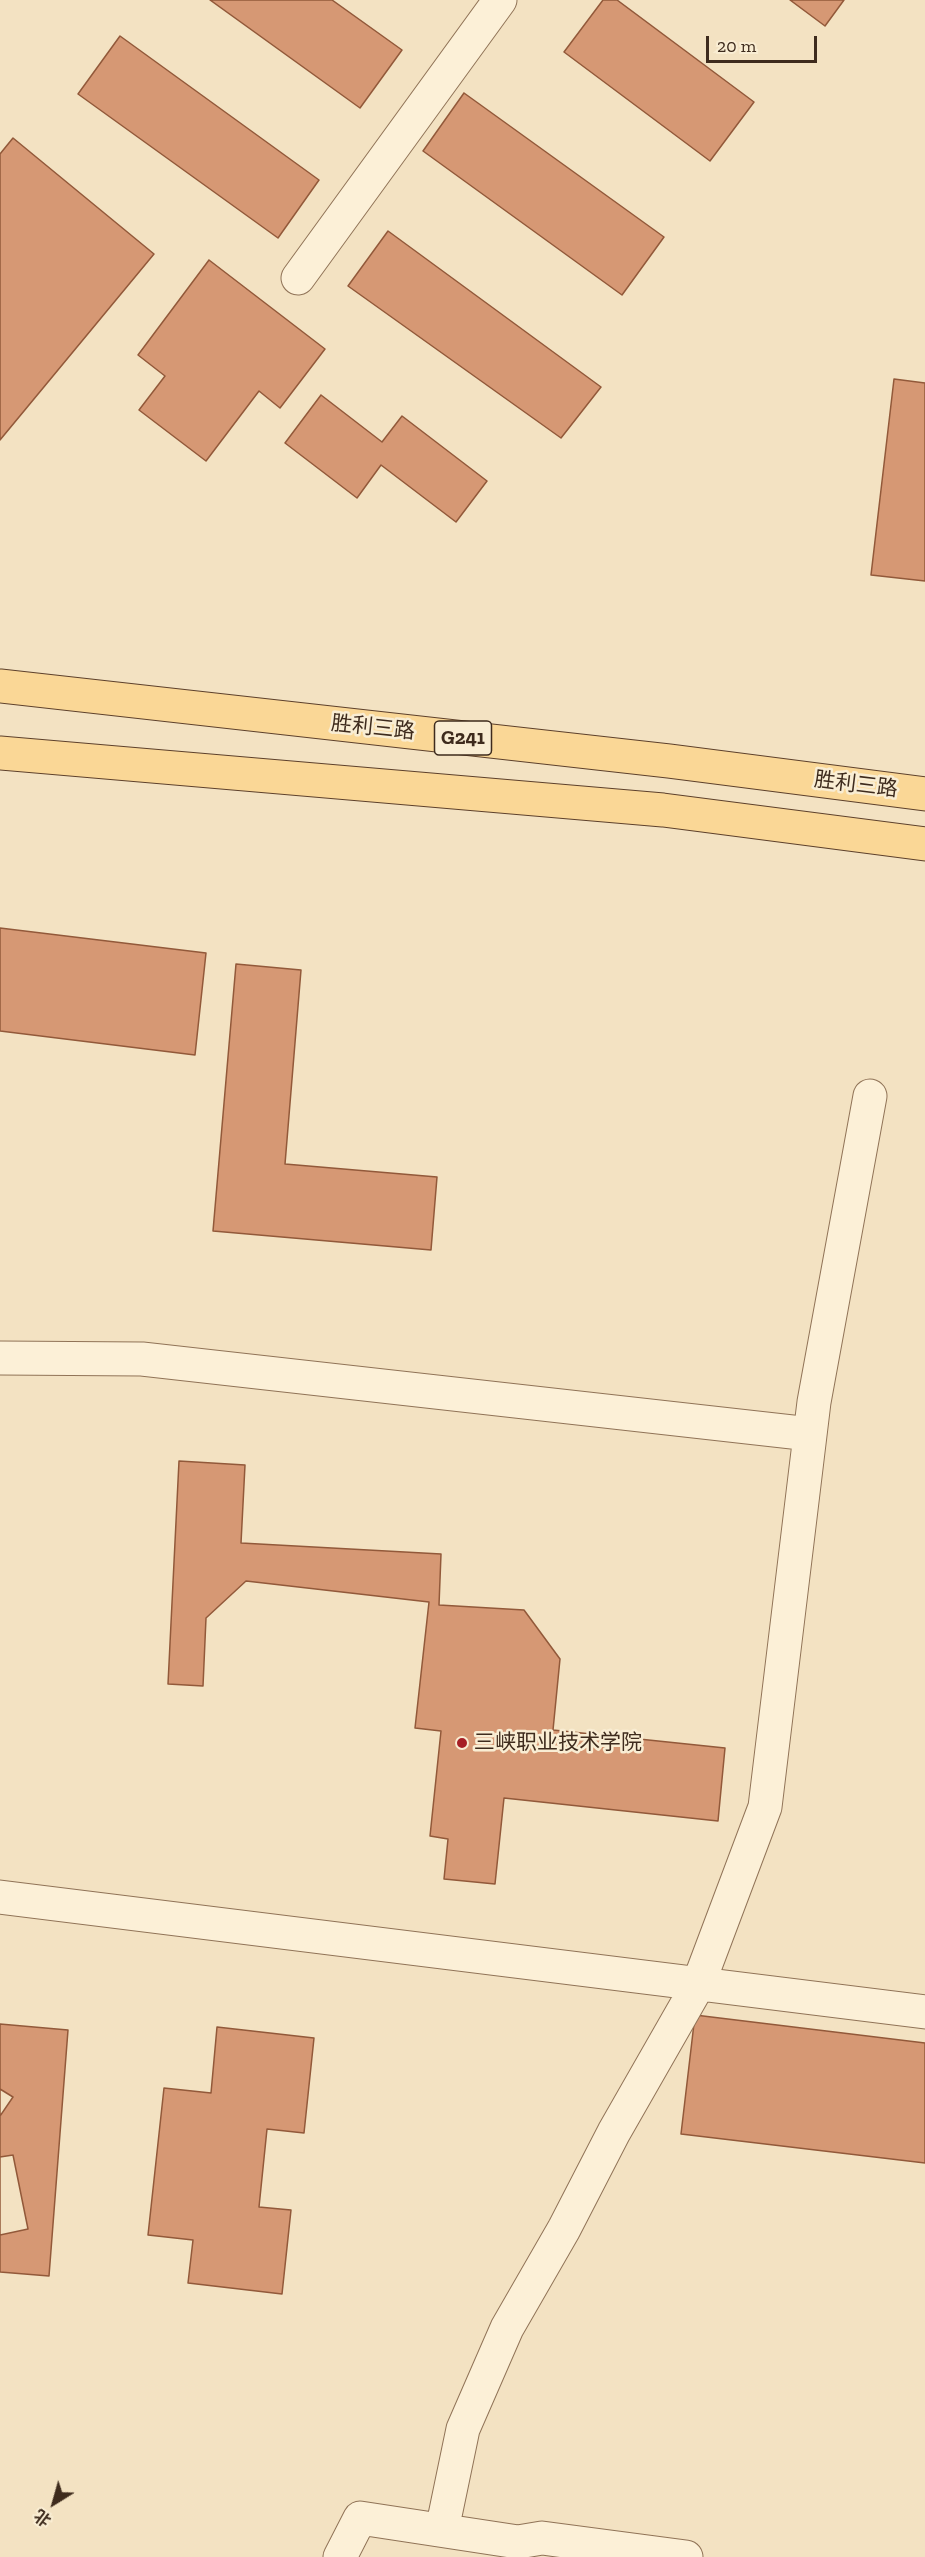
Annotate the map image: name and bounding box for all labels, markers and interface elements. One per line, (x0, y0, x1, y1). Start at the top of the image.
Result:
scale bar (709, 24, 820, 62)
text: 20 m (717, 35, 756, 57)
street label: 胜利三路 (330, 711, 416, 745)
road number: G241 (434, 721, 492, 755)
street label: 胜利三路 (813, 767, 899, 803)
place label: 三峡职业技术学院 (474, 1730, 642, 1756)
marker: 三峡职业技术学院 (455, 1736, 469, 1750)
north arrow (24, 2473, 84, 2533)
text: 北 (31, 2505, 55, 2530)

